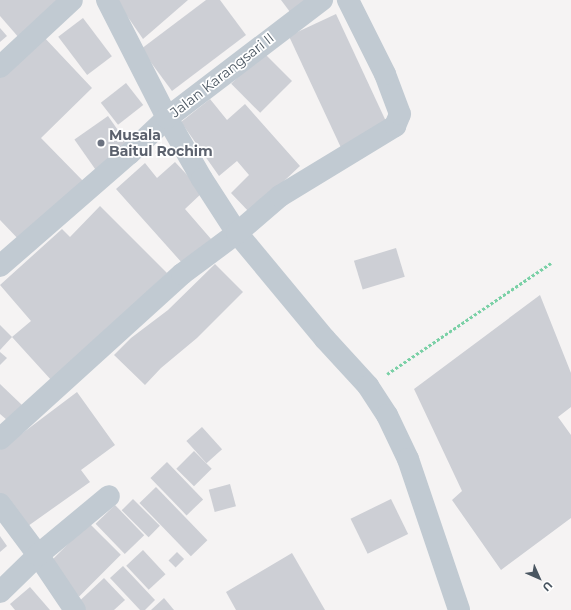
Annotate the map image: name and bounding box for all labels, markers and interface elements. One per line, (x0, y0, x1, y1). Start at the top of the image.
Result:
street label: Jalan Karangsari II (167, 29, 277, 121)
place label: Musala Baitul Rochim (109, 127, 213, 160)
marker: Musala Baitul Rochim (96, 138, 106, 148)
north arrow (519, 558, 559, 598)
text: U (539, 578, 556, 594)

